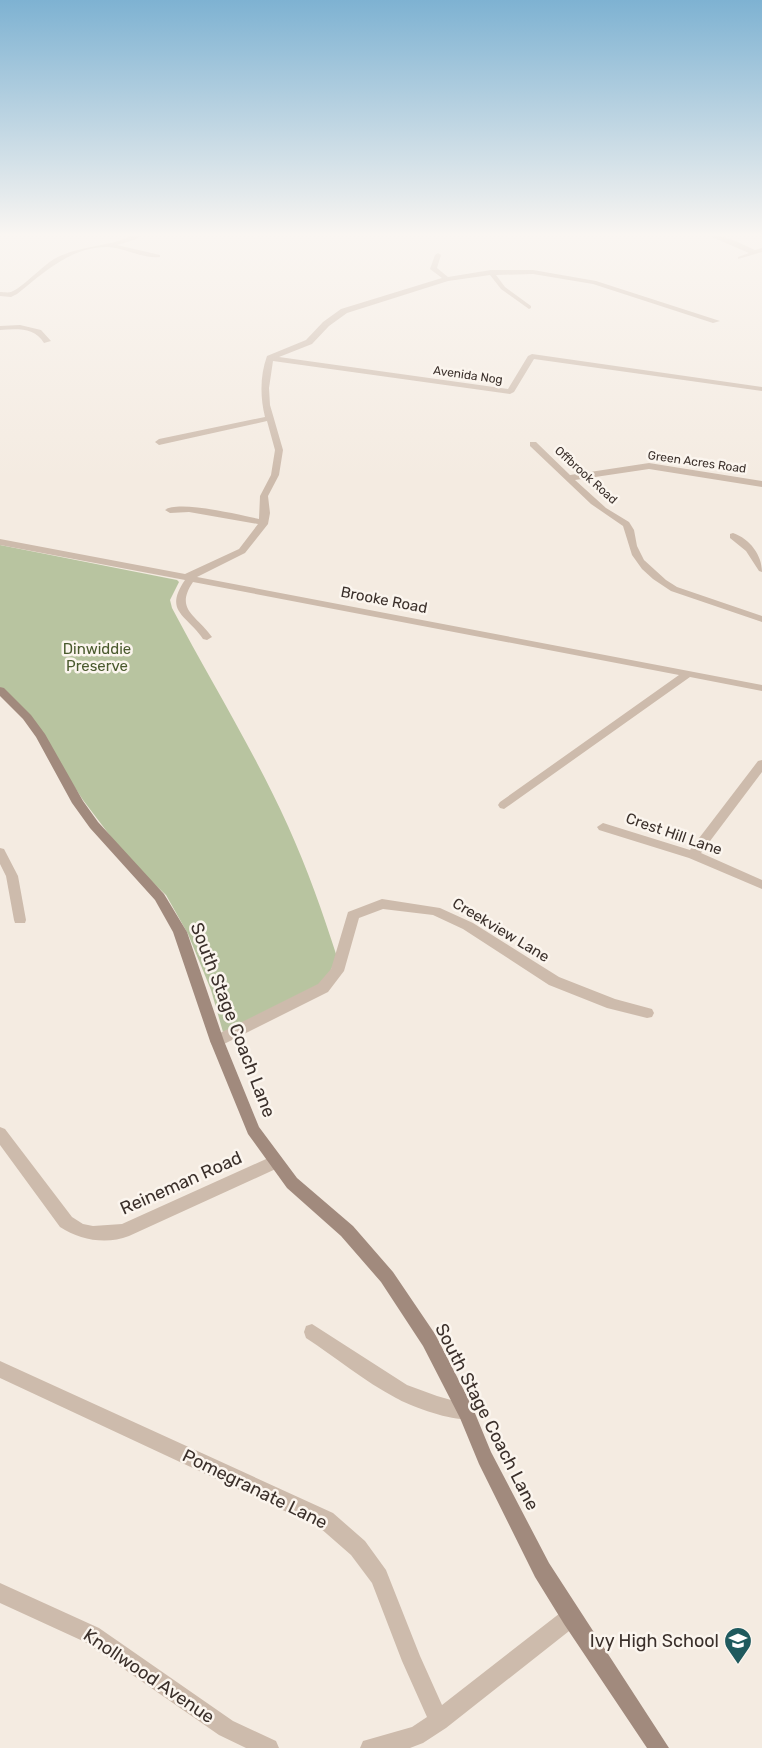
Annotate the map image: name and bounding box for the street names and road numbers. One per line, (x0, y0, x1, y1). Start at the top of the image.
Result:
street label: Avenida Nog (432, 363, 504, 387)
street label: Offbrook Road (552, 443, 620, 507)
street label: Green Acres Road (647, 448, 747, 476)
street label: Brooke Road (339, 583, 429, 617)
street label: Crest Hill Lane (623, 809, 725, 859)
street label: Creekview Lane (449, 894, 553, 966)
street label: South Stage Coach Lane (186, 920, 280, 1120)
street label: Reineman Road (117, 1146, 245, 1220)
street label: South Stage Coach Lane (430, 1320, 544, 1514)
street label: Pomegranate Lane (179, 1444, 331, 1534)
street label: Knollwood Avenue (79, 1624, 219, 1728)

